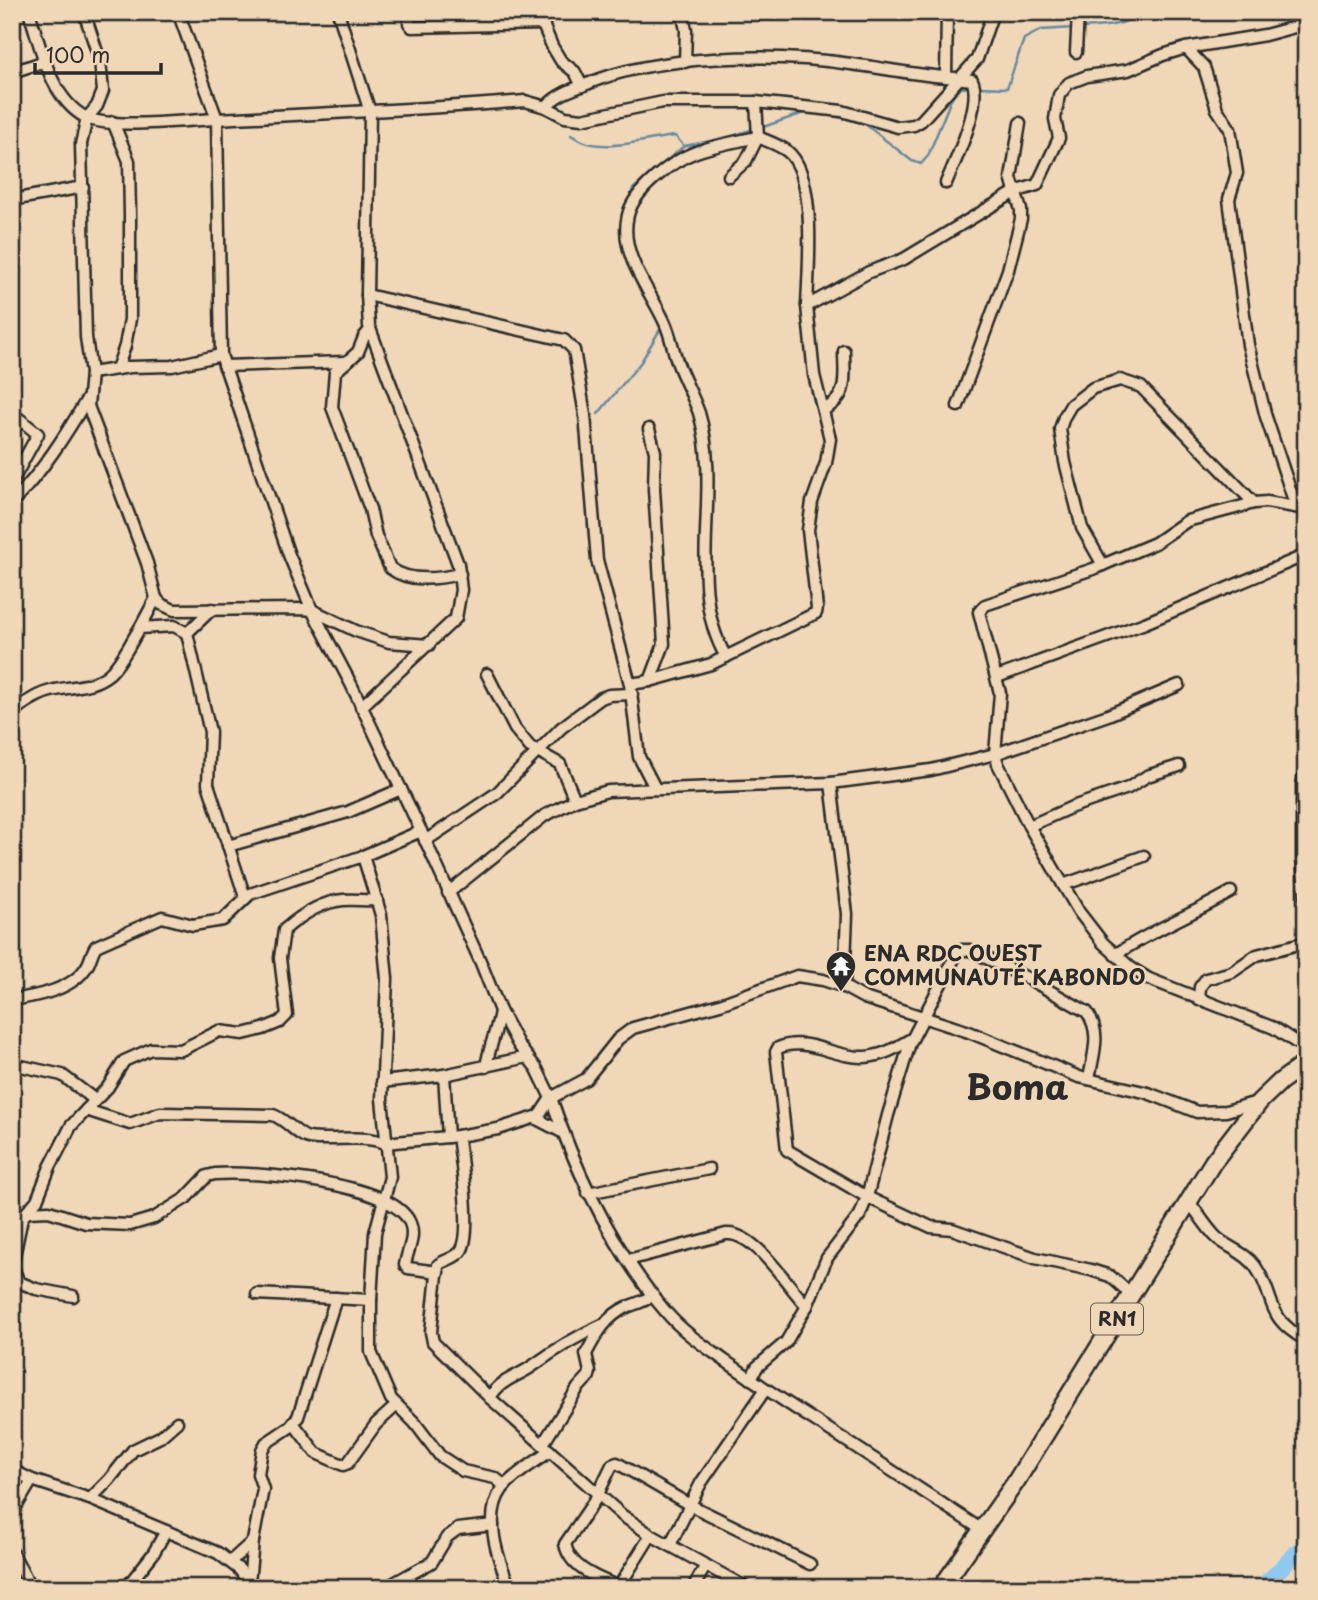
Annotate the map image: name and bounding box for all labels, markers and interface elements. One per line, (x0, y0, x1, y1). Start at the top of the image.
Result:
scale bar (35, 32, 161, 76)
text: 100 m (46, 38, 110, 70)
place label: ENA RDC OUEST COMMUNAUTÉ KABONDO (864, 936, 1145, 992)
temple icon: ENA RDC OUEST COMMUNAUTÉ KABONDO (824, 949, 858, 993)
district label: Boma (966, 1059, 1069, 1112)
road number: RN1 (1091, 1303, 1143, 1334)

